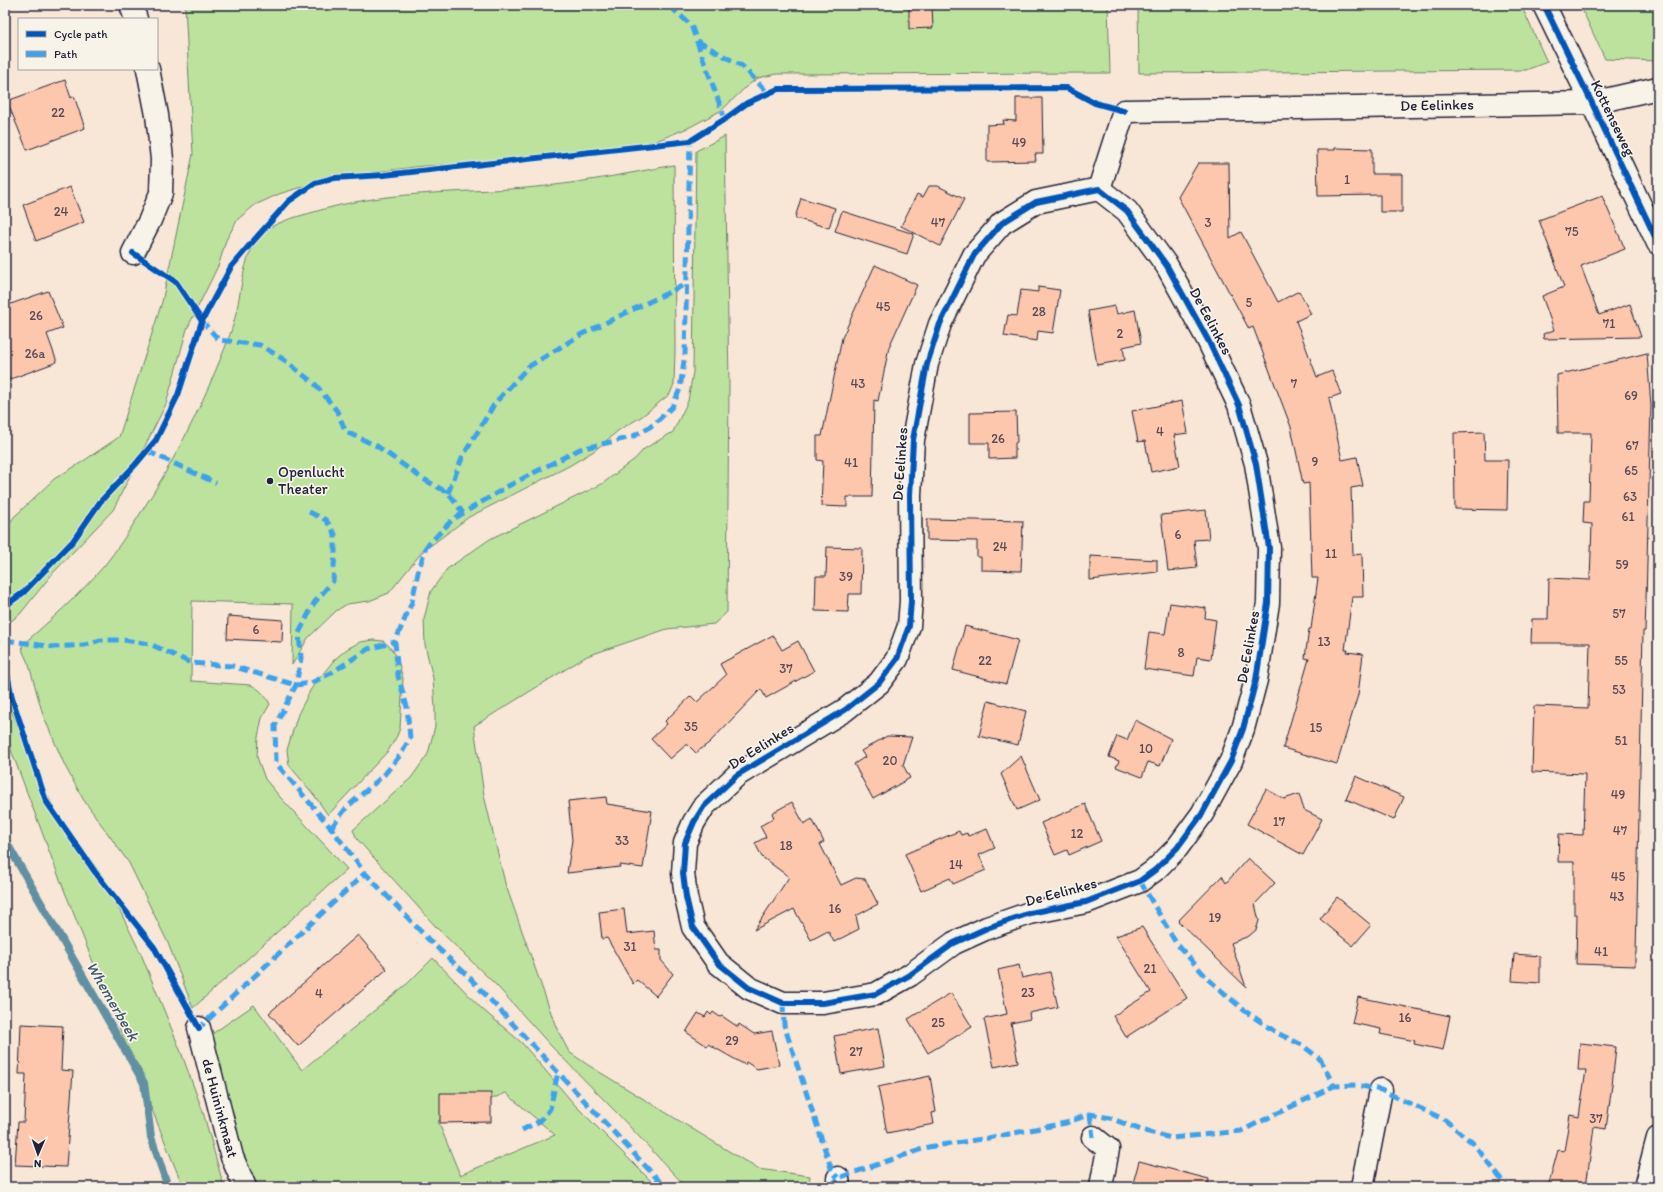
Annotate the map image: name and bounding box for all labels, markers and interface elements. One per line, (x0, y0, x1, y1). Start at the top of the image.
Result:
legend (18, 18, 158, 70)
text: Cycle path (54, 27, 108, 41)
text: Path (54, 47, 77, 61)
street label: Kottenseweg (1587, 77, 1639, 159)
street label: De Eelinkes (1400, 95, 1474, 115)
house number: 22 (51, 105, 65, 120)
house number: 49 (1012, 135, 1027, 150)
house number: 1 (1344, 172, 1350, 187)
house number: 24 (54, 204, 69, 219)
house number: 47 (931, 215, 946, 230)
house number: 3 (1204, 215, 1212, 230)
house number: 75 (1565, 224, 1579, 239)
street label: De Eelinkes (1186, 284, 1236, 358)
house number: 5 (1246, 295, 1253, 310)
house number: 45 (876, 299, 890, 314)
house number: 28 (1032, 304, 1046, 319)
house number: 26 (29, 308, 43, 323)
house number: 71 (1603, 316, 1615, 331)
house number: 2 (1117, 326, 1124, 341)
house number: 26a (25, 346, 45, 361)
house number: 43 (851, 376, 865, 391)
house number: 7 (1291, 376, 1298, 391)
house number: 69 (1624, 388, 1638, 403)
house number: 4 (1156, 424, 1164, 439)
street label: De Eelinkes (888, 426, 912, 501)
house number: 26 (991, 431, 1005, 446)
house number: 67 (1625, 438, 1639, 453)
house number: 9 (1312, 454, 1319, 469)
house number: 41 (844, 455, 858, 470)
place label: Openlucht Theater (278, 463, 345, 498)
house number: 65 (1624, 463, 1638, 478)
marker: Openlucht Theater (265, 476, 275, 486)
house number: 63 (1623, 489, 1637, 504)
house number: 61 (1622, 509, 1634, 524)
house number: 6 (1175, 527, 1182, 542)
house number: 24 (993, 539, 1008, 554)
house number: 11 (1325, 546, 1337, 561)
house number: 59 (1615, 557, 1629, 572)
house number: 39 (839, 569, 853, 584)
house number: 57 (1612, 606, 1626, 621)
street label: De Eelinkes (1233, 609, 1263, 685)
house number: 6 (253, 622, 260, 637)
house number: 13 (1317, 634, 1331, 649)
house number: 8 (1177, 645, 1185, 660)
house number: 22 (978, 653, 992, 668)
house number: 55 (1614, 653, 1628, 668)
house number: 37 (779, 661, 793, 676)
house number: 53 (1612, 682, 1626, 697)
house number: 35 (684, 719, 698, 734)
street label: De Eelinkes (725, 719, 797, 773)
house number: 15 (1310, 720, 1323, 735)
house number: 51 (1615, 733, 1627, 748)
house number: 10 (1139, 741, 1153, 756)
house number: 20 (883, 753, 897, 768)
house number: 49 (1611, 787, 1626, 802)
house number: 17 (1273, 814, 1286, 829)
house number: 47 (1613, 823, 1628, 838)
house number: 12 (1071, 826, 1084, 841)
house number: 33 (615, 833, 629, 848)
house number: 18 (779, 838, 793, 853)
house number: 14 (949, 857, 963, 872)
house number: 45 (1611, 869, 1625, 884)
street label: De Eelinkes (1023, 874, 1099, 910)
house number: 43 (1610, 889, 1624, 904)
house number: 16 (829, 901, 842, 916)
house number: 19 (1209, 910, 1222, 925)
house number: 31 (623, 939, 637, 954)
house number: 41 (1594, 944, 1608, 959)
water label: Whemerbeek (83, 958, 144, 1045)
house number: 21 (1144, 961, 1156, 976)
house number: 23 (1021, 985, 1035, 1000)
house number: 4 (315, 986, 323, 1001)
house number: 16 (1399, 1010, 1412, 1025)
house number: 25 (931, 1015, 945, 1030)
house number: 29 (725, 1033, 739, 1048)
house number: 27 (849, 1044, 863, 1059)
street label: de Huininkmaat (198, 1056, 242, 1160)
house number: 37 (1589, 1111, 1603, 1126)
north arrow (18, 1134, 58, 1174)
text: N (34, 1157, 42, 1170)

